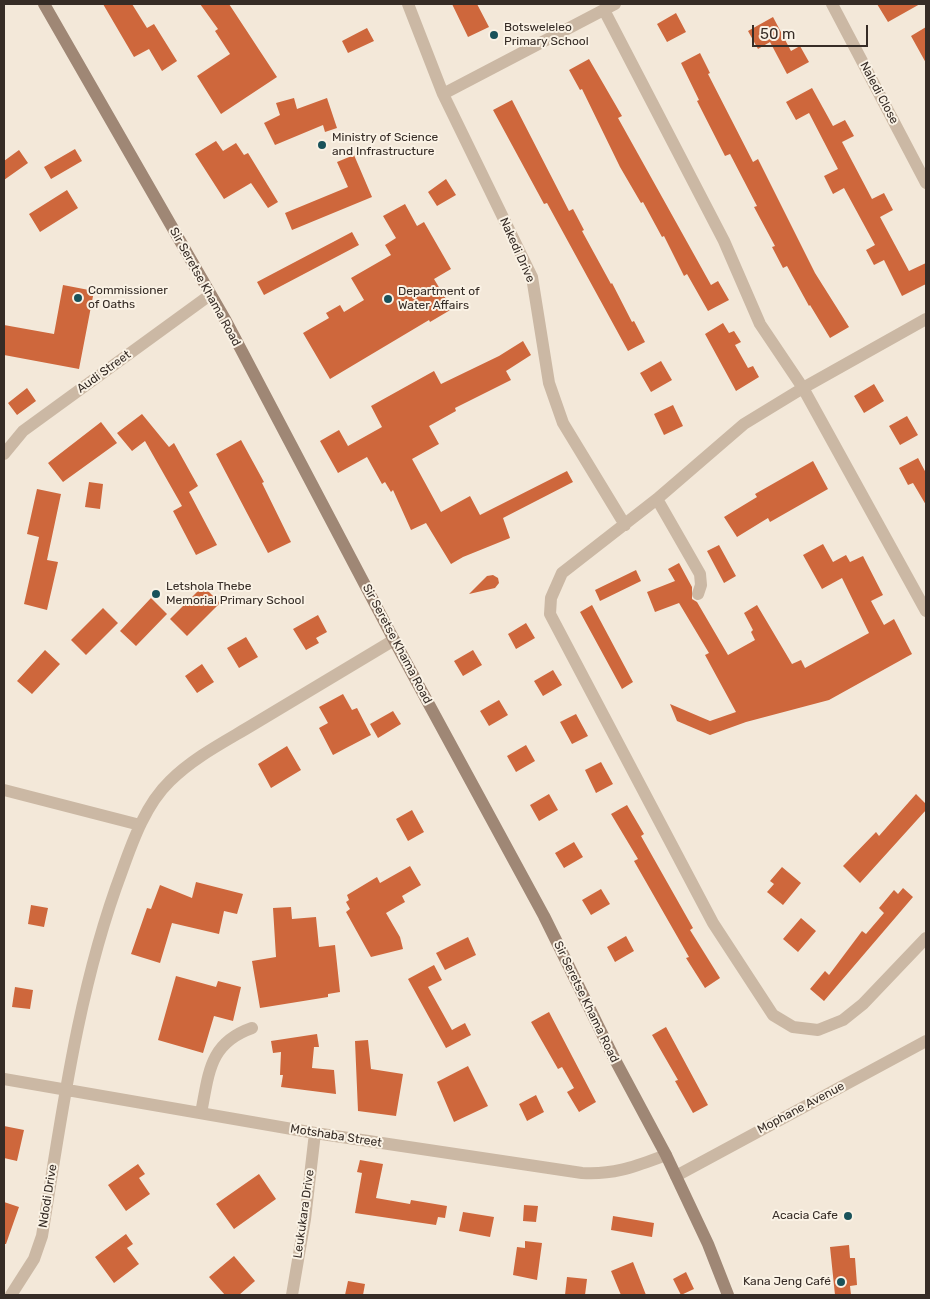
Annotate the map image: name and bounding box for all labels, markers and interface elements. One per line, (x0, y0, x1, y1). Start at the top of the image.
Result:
scale bar (755, 15, 871, 47)
place label: Botsweleleo Primary School (504, 21, 589, 49)
text: 50 m (760, 25, 795, 43)
marker: Botsweleleo Primary School (488, 29, 500, 41)
street label: Naledi Close (857, 60, 901, 126)
place label: Ministry of Science and Infrastructure (332, 131, 438, 159)
marker: Ministry of Science and Infrastructure (316, 139, 328, 151)
street label: Nakedi Drive (496, 215, 538, 285)
street label: Sir Seretse Khama Road (166, 225, 244, 349)
place label: Commissioner of Oaths (88, 284, 168, 312)
place label: Department of Water Affairs (398, 285, 480, 313)
marker: Commissioner of Oaths (72, 292, 84, 304)
marker: Department of Water Affairs (382, 293, 394, 305)
street label: Audi Street (74, 348, 134, 396)
place label: Letshola Thebe Memorial Primary School (166, 580, 304, 608)
street label: Sir Seretse Khama Road (359, 582, 435, 706)
marker: Letshola Thebe Memorial Primary School (150, 588, 162, 600)
street label: Sir Seretse Khama Road (550, 939, 622, 1065)
street label: Mophane Avenue (755, 1079, 847, 1137)
street label: Motshaba Street (289, 1122, 383, 1150)
street label: Ndodi Drive (36, 1163, 60, 1229)
street label: Leukukara Drive (291, 1169, 317, 1259)
place label: Acacia Cafe (772, 1209, 838, 1223)
marker: Acacia Cafe (842, 1210, 854, 1222)
place label: Kana Jeng Café (743, 1275, 831, 1289)
marker: Kana Jeng Café (835, 1276, 847, 1288)

